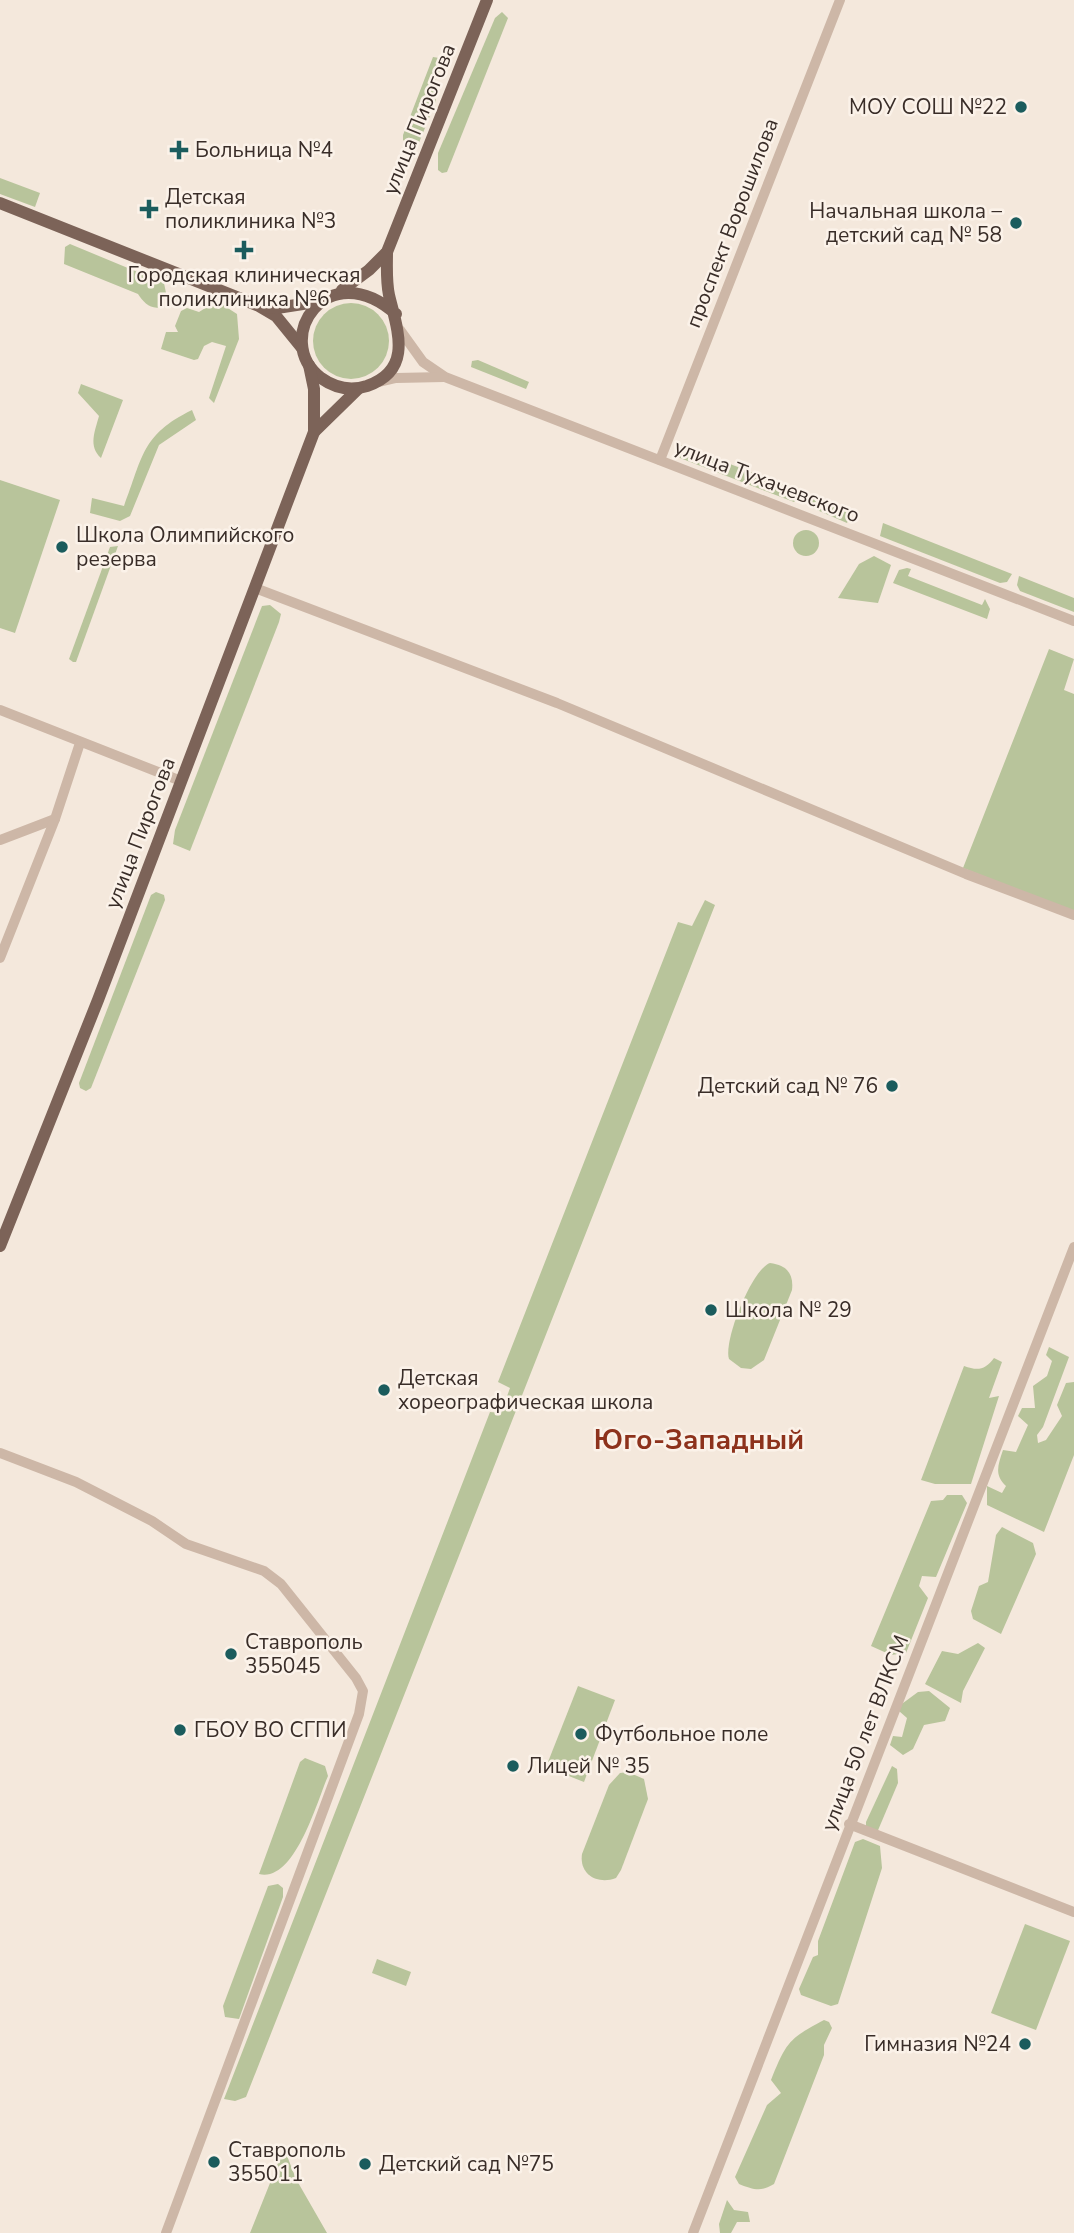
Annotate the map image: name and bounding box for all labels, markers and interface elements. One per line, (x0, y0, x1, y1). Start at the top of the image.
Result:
street label: улица Пирогова (376, 39, 462, 199)
place label: МОУ СОШ №22 (849, 93, 1007, 121)
marker: МОУ СОШ №22 (1013, 99, 1029, 115)
street label: проспект Ворошилова (679, 114, 785, 332)
place label: Больница №4 (195, 136, 333, 164)
marker: Больница №4 (169, 140, 189, 160)
place label: Детская поликлиника №3 (165, 183, 336, 235)
place label: Начальная школа – детский сад № 58 (809, 197, 1002, 249)
marker: Детская поликлиника №3 (139, 199, 159, 219)
marker: Начальная школа – детский сад № 58 (1008, 215, 1024, 231)
marker: Городская клиническая поликлиника №6 (234, 240, 254, 260)
place label: Городская клиническая поликлиника №6 (127, 261, 361, 313)
street label: улица Тухачевского (670, 433, 864, 529)
place label: Школа Олимпийского резерва (76, 521, 294, 573)
marker: Школа Олимпийского резерва (54, 539, 70, 555)
street label: улица Пирогова (98, 753, 182, 913)
place label: Детский сад № 76 (698, 1072, 878, 1100)
marker: Детский сад № 76 (884, 1078, 900, 1094)
place label: Школа № 29 (725, 1296, 852, 1324)
marker: Школа № 29 (703, 1302, 719, 1318)
place label: Детская хореографическая школа (398, 1364, 653, 1416)
marker: Детская хореографическая школа (376, 1382, 392, 1398)
district label: Юго-Западный (594, 1421, 804, 1459)
place label: Ставрополь 355045 (245, 1628, 363, 1680)
street label: улица 50 лет ВЛКСМ (815, 1631, 915, 1835)
marker: Ставрополь 355045 (223, 1646, 239, 1662)
place label: ГБОУ ВО СГПИ (194, 1716, 346, 1744)
place label: Футбольное поле (595, 1720, 768, 1748)
marker: ГБОУ ВО СГПИ (172, 1722, 188, 1738)
marker: Футбольное поле (573, 1726, 589, 1742)
place label: Лицей № 35 (527, 1752, 650, 1780)
marker: Лицей № 35 (505, 1758, 521, 1774)
place label: Гимназия №24 (864, 2030, 1011, 2058)
marker: Гимназия №24 (1017, 2036, 1033, 2052)
place label: Ставрополь 355011 (228, 2136, 346, 2188)
place label: Детский сад №75 (379, 2150, 554, 2178)
marker: Ставрополь 355011 (206, 2154, 222, 2170)
marker: Детский сад №75 (357, 2156, 373, 2172)

